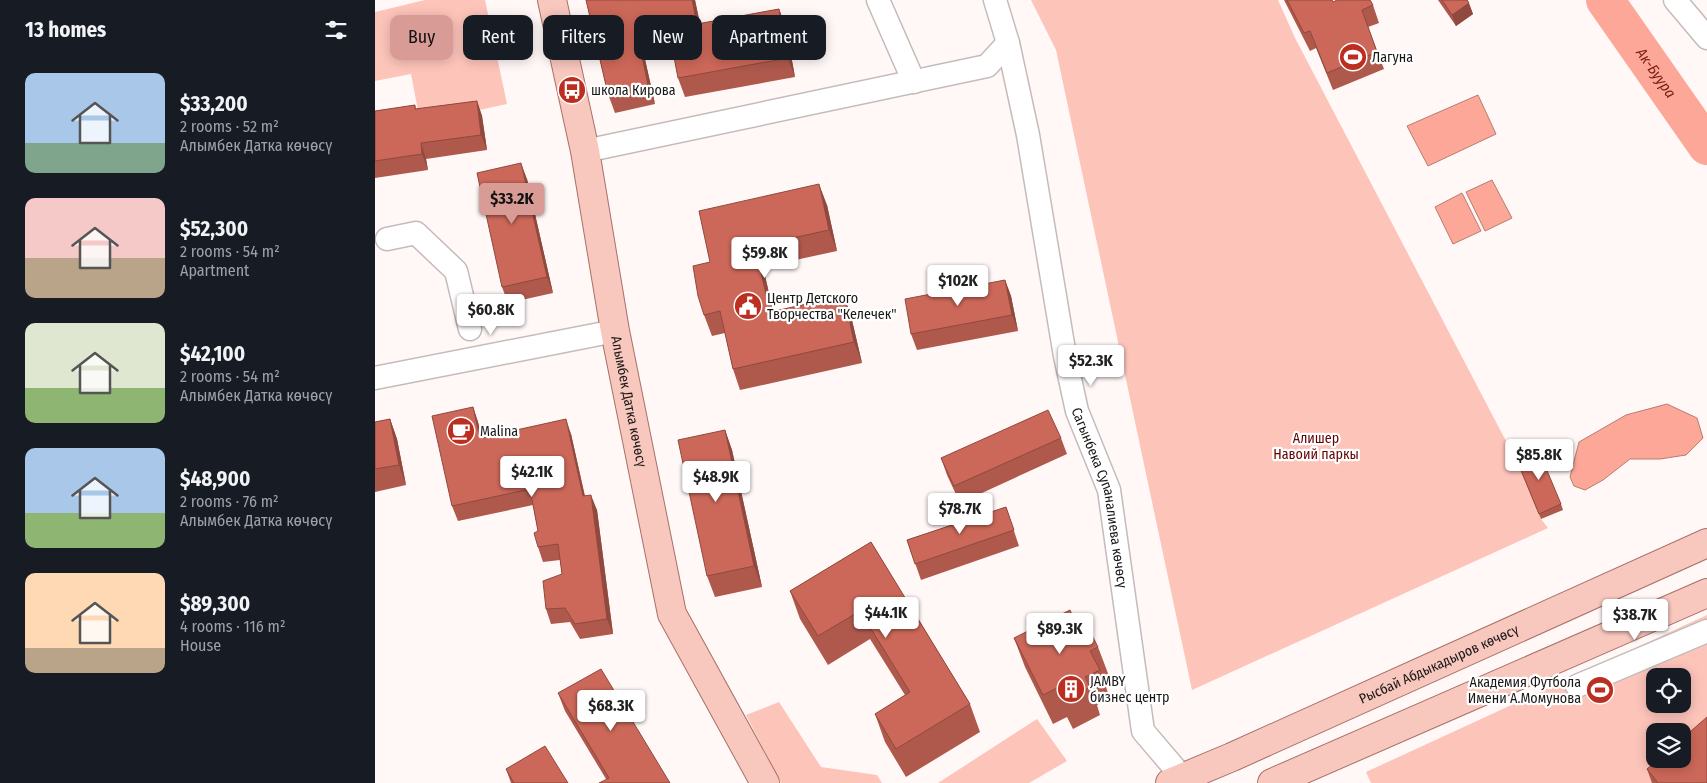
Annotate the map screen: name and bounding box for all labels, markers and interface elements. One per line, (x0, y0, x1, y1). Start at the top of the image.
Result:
chip: Buy (390, 15, 453, 60)
chip: Rent (463, 15, 533, 60)
chip: Filters (543, 15, 624, 60)
chip: New (634, 15, 702, 60)
chip: Apartment (712, 15, 826, 60)
icon: filters (322, 16, 350, 44)
text: 13 homes (25, 17, 106, 43)
sports icon: Лагуна (1338, 42, 1368, 72)
water label: Ак-Буура (1632, 44, 1680, 102)
place label: Лагуна (1372, 49, 1413, 66)
bus stop icon: школа Кирова (557, 75, 587, 105)
place label: школа Кирова (591, 82, 676, 99)
text: $33,200 (180, 91, 248, 117)
icon: home (65, 93, 125, 153)
text: 2 rooms · 52 m² (180, 117, 279, 136)
text: Алымбек Датка көчөсү (180, 136, 332, 155)
pin: $33.2K (471, 182, 553, 225)
text: $33.2K (490, 189, 534, 208)
text: $52,300 (180, 216, 248, 242)
icon: home (65, 218, 125, 278)
pin: $59.8K (724, 236, 806, 279)
text: 2 rooms · 54 m² (180, 242, 280, 261)
text: $59.8K (742, 243, 788, 262)
text: Apartment (180, 261, 249, 280)
pin: $102K (923, 264, 993, 307)
text: $102K (938, 271, 978, 290)
place label: Центр Детского Творчества "Келечек" (767, 290, 897, 323)
public building icon: Центр Детского Творчества "Келечек" (733, 291, 763, 321)
pin: $60.8K (450, 294, 532, 336)
text: $60.8K (468, 300, 514, 319)
street label: Алымбек Датка көчөсү (608, 334, 651, 469)
text: $42,100 (180, 341, 245, 367)
icon: home (65, 343, 125, 403)
pin: $52.3K (1050, 344, 1132, 387)
text: $52.3K (1069, 351, 1113, 370)
text: 2 rooms · 54 m² (180, 367, 280, 386)
text: Алымбек Датка көчөсү (180, 386, 332, 405)
street label: Сагынбека Супаналиева көчөсү (1068, 405, 1131, 590)
cafe icon: Malina (446, 416, 476, 446)
place label: Malina (480, 423, 518, 440)
park label: Алишер Навоий паркы (1273, 430, 1359, 463)
pin: $85.8K (1498, 438, 1580, 481)
text: $85.8K (1516, 445, 1562, 464)
pin: $42.1K (491, 456, 573, 498)
pin: $48.9K (675, 460, 757, 503)
text: $42.1K (511, 462, 553, 481)
text: $48,900 (180, 466, 250, 492)
text: $48.9K (693, 467, 739, 486)
icon: home (65, 468, 125, 528)
text: 2 rooms · 76 m² (180, 492, 279, 511)
pin: $78.7K (919, 492, 1001, 535)
text: $78.7K (939, 499, 981, 518)
text: Алымбек Датка көчөсү (180, 511, 332, 530)
text: $89,300 (180, 591, 250, 617)
icon: home (65, 593, 125, 653)
pin: $44.1K (845, 596, 927, 639)
pin: $38.7K (1594, 598, 1676, 641)
text: $44.1K (865, 603, 907, 622)
text: $38.7K (1613, 605, 1657, 624)
pin: $89.3K (1019, 612, 1101, 655)
text: 4 rooms · 116 m² (180, 617, 286, 636)
text: $89.3K (1037, 619, 1083, 638)
street label: Рысбай Абдыкадыров көчөсү (1356, 620, 1522, 707)
text: House (180, 636, 221, 655)
map controls (1646, 668, 1691, 768)
button: locate (1646, 668, 1691, 713)
place label: JAMBY бизнес центр (1090, 673, 1169, 706)
building icon: JAMBY бизнес центр (1056, 674, 1086, 704)
place label: Академия Футбола Имени А.Момунова (1468, 674, 1581, 707)
sports icon: Академия Футбола Имени А.Момунова (1585, 675, 1615, 705)
pin: $68.3K (570, 690, 652, 732)
text: $68.3K (588, 696, 634, 715)
button: layers (1646, 723, 1691, 768)

